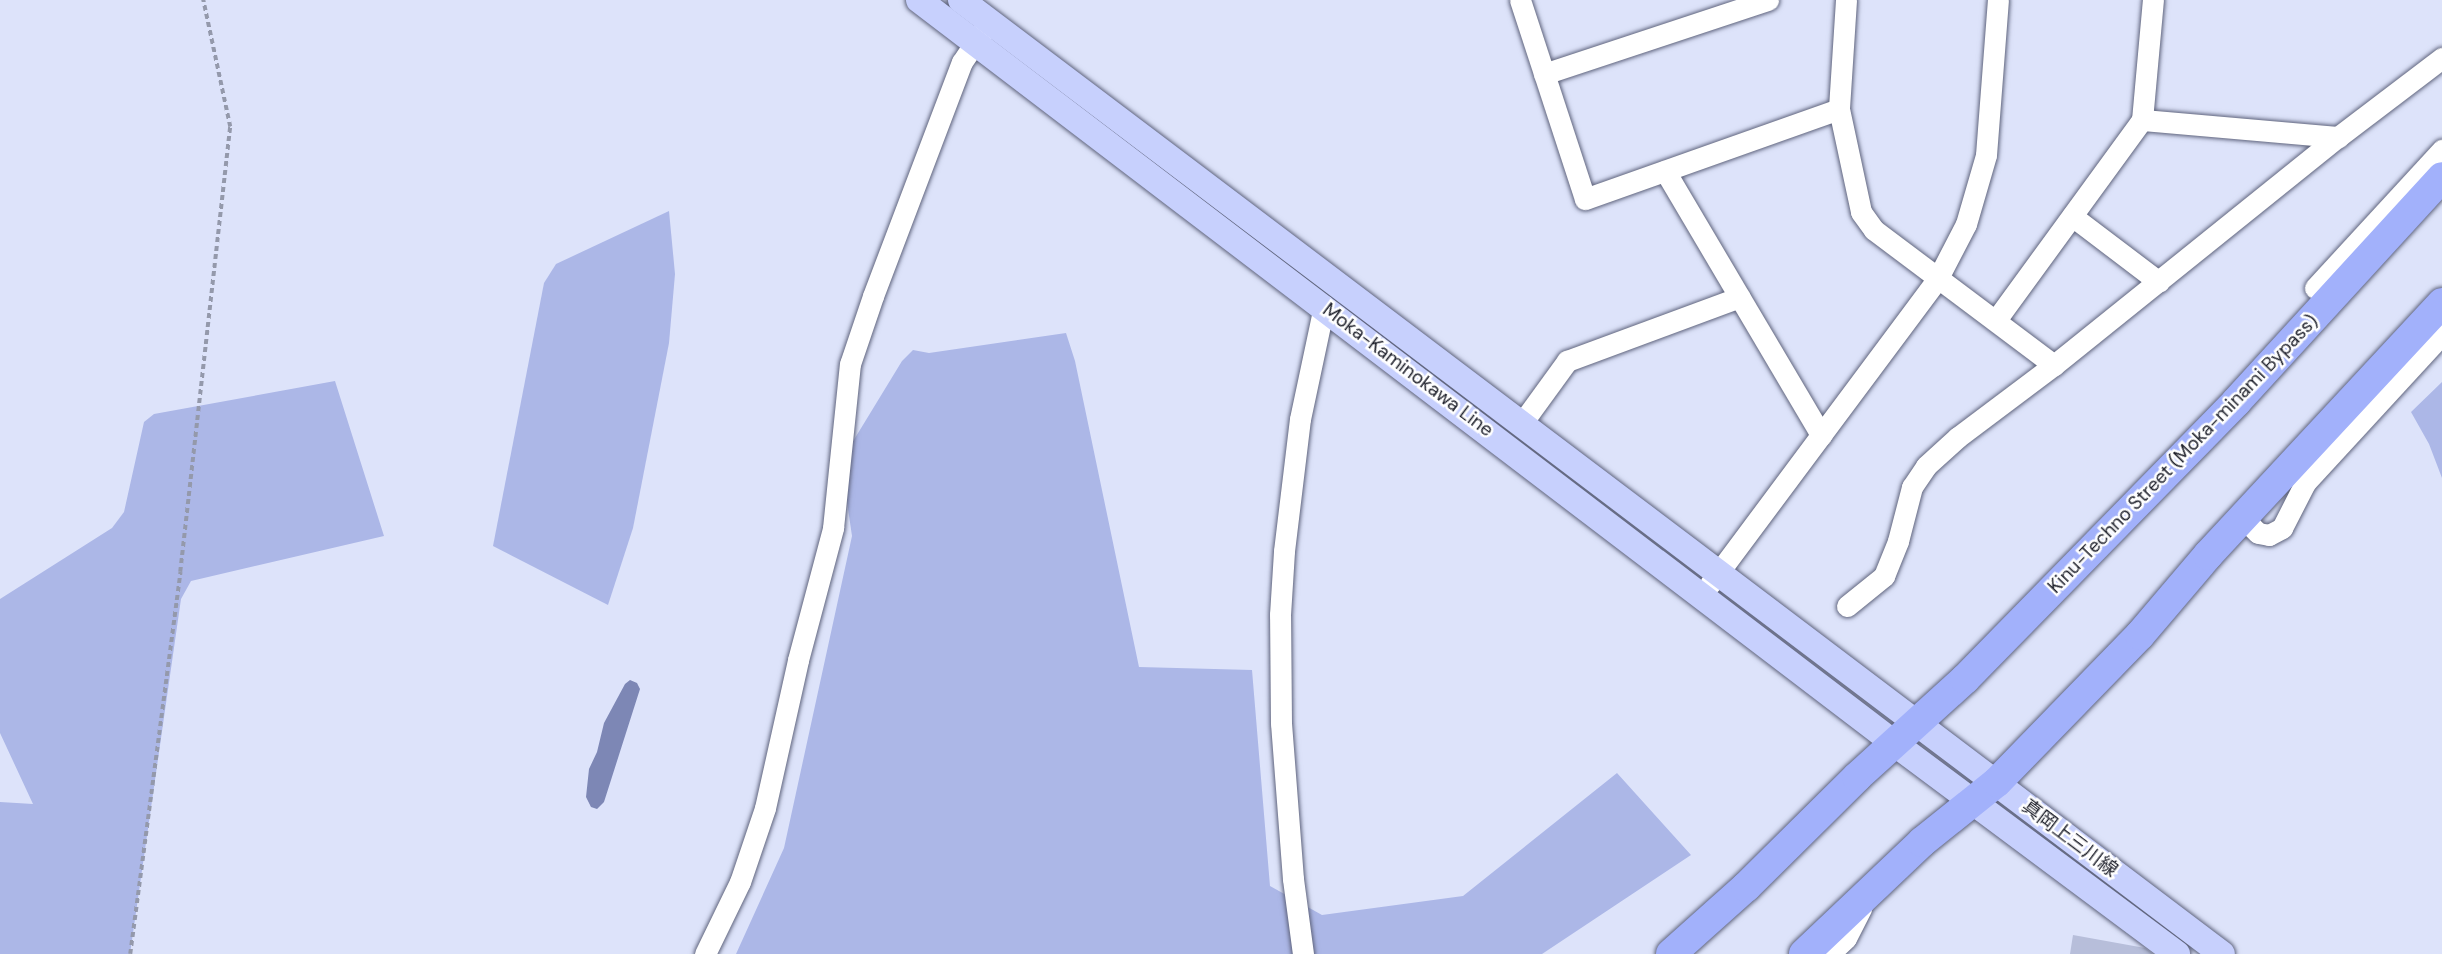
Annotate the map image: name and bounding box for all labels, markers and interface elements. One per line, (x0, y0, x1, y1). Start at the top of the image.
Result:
street label: Moka-Kaminokawa Line (1318, 298, 1498, 442)
street label: Kinu-Techno Street (Moka-minami Bypass) (2043, 310, 2323, 598)
street label: 真岡上三川線 (2018, 795, 2122, 881)

